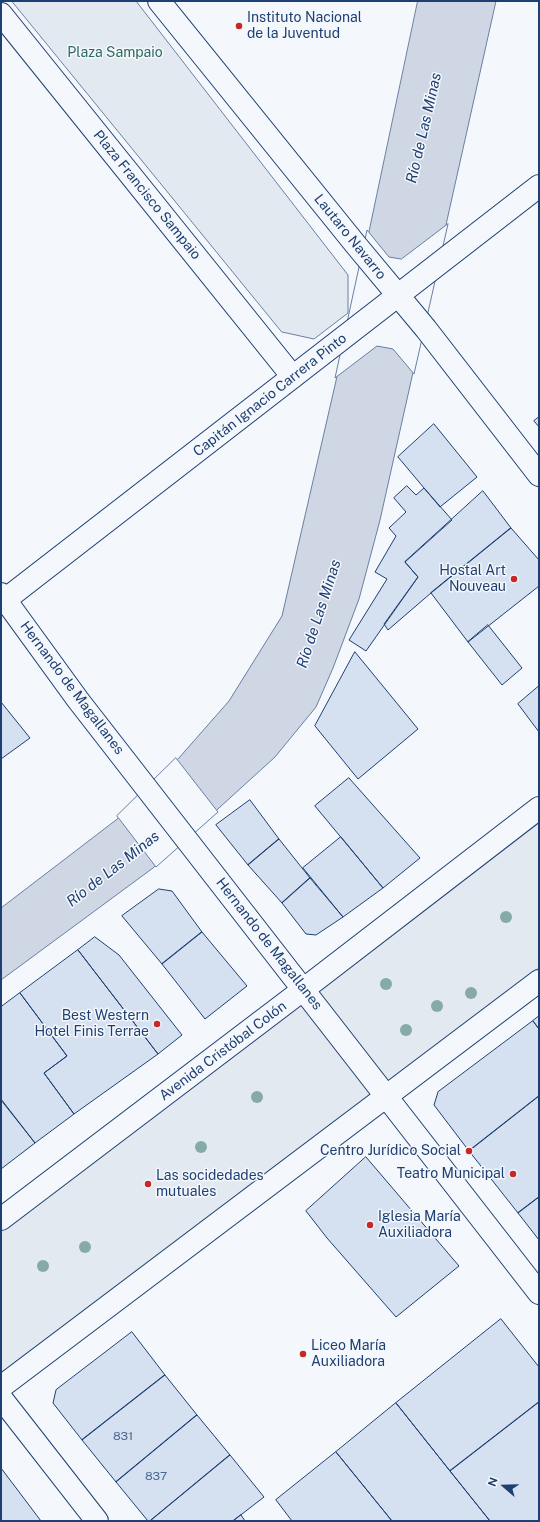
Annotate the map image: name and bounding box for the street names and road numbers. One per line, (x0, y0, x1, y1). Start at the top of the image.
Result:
street label: Plaza Francisco Sampaio (90, 127, 204, 263)
street label: Lautaro Navarro (310, 191, 390, 283)
street label: Capitán Ignacio Carrera Pinto (190, 330, 350, 460)
street label: Hernando de Magallanes (16, 618, 128, 758)
street label: Hernando de Magallanes (212, 875, 326, 1013)
street label: Avenida Cristóbal Colón (156, 998, 290, 1104)

